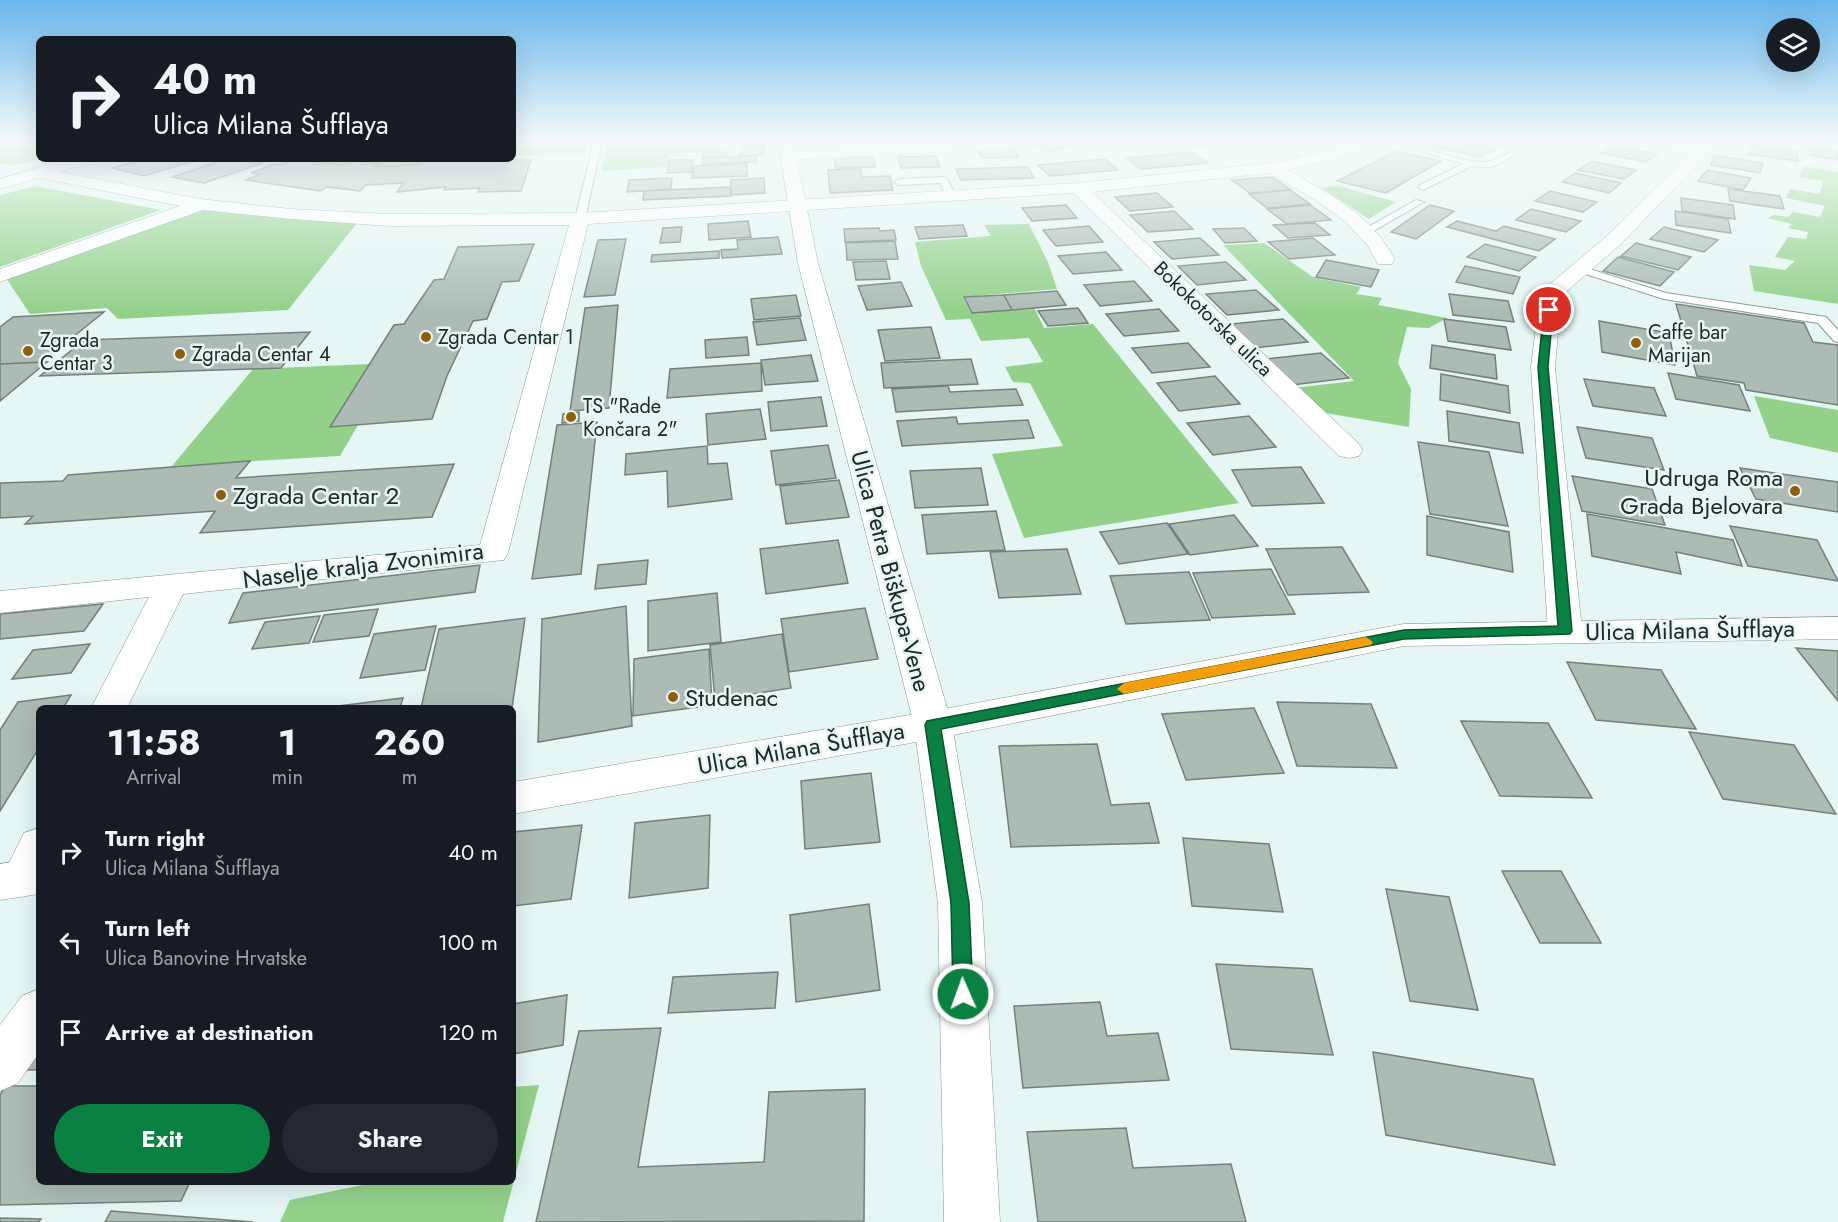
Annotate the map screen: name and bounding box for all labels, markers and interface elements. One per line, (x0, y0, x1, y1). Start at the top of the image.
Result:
map controls (1766, 18, 1820, 72)
button: layers (1766, 18, 1820, 72)
text: 40 m (153, 49, 257, 110)
icon: right (54, 60, 132, 138)
text: Ulica Milana Šufflaya (153, 105, 389, 144)
street label: Bokokotorska ulica (1147, 255, 1279, 383)
pin (1523, 284, 1574, 335)
icon: arrive (1532, 293, 1565, 326)
place label: Caffe bar Marijan (1648, 318, 1727, 370)
place label: Zgrada Centar 1 (438, 323, 574, 352)
place label: Zgrada Centar 3 (40, 326, 113, 378)
marker: Zgrada Centar 1 (419, 330, 433, 344)
marker: Caffe bar Marijan (1629, 336, 1643, 350)
place label: Zgrada Centar 4 (192, 340, 331, 369)
marker: Zgrada Centar 3 (21, 344, 35, 358)
marker: Zgrada Centar 4 (173, 347, 187, 361)
place label: TS "Rade Končara 2" (583, 392, 677, 444)
marker: TS "Rade Končara 2" (564, 410, 578, 424)
street label: Ulica Petra Biškupa-Vene (842, 447, 940, 695)
place label: Udruga Roma Grada Bjelovara (1620, 460, 1783, 523)
place label: Zgrada Centar 2 (233, 478, 399, 513)
marker: Udruga Roma Grada Bjelovara (1788, 484, 1802, 498)
marker: Zgrada Centar 2 (214, 488, 228, 502)
street label: Naselje kralja Zvonimira (240, 533, 486, 597)
street label: Ulica Milana Šufflaya (1585, 611, 1795, 649)
place label: Studenac (685, 680, 778, 715)
marker: Studenac (666, 690, 680, 704)
street label: Ulica Milana Šufflaya (695, 713, 907, 783)
text: 11:58 (107, 716, 201, 768)
text: 1 (278, 716, 296, 768)
text: 260 (374, 716, 445, 768)
text: Arrival (126, 763, 181, 792)
text: min (272, 763, 303, 792)
text: m (402, 763, 417, 792)
text: Turn right (105, 822, 205, 854)
icon: right (54, 836, 87, 869)
text: 40 m (448, 836, 498, 868)
text: Ulica Milana Šufflaya (105, 854, 280, 883)
text: Turn left (105, 912, 190, 944)
icon: left (54, 926, 87, 959)
text: 100 m (438, 926, 498, 958)
text: Ulica Banovine Hrvatske (105, 944, 307, 973)
position arrow (931, 962, 995, 1026)
icon: arrive (54, 1016, 87, 1049)
text: Arrive at destination (105, 1016, 314, 1048)
text: 120 m (439, 1016, 498, 1048)
button: Exit (54, 1104, 270, 1173)
button: Share (282, 1104, 498, 1173)

